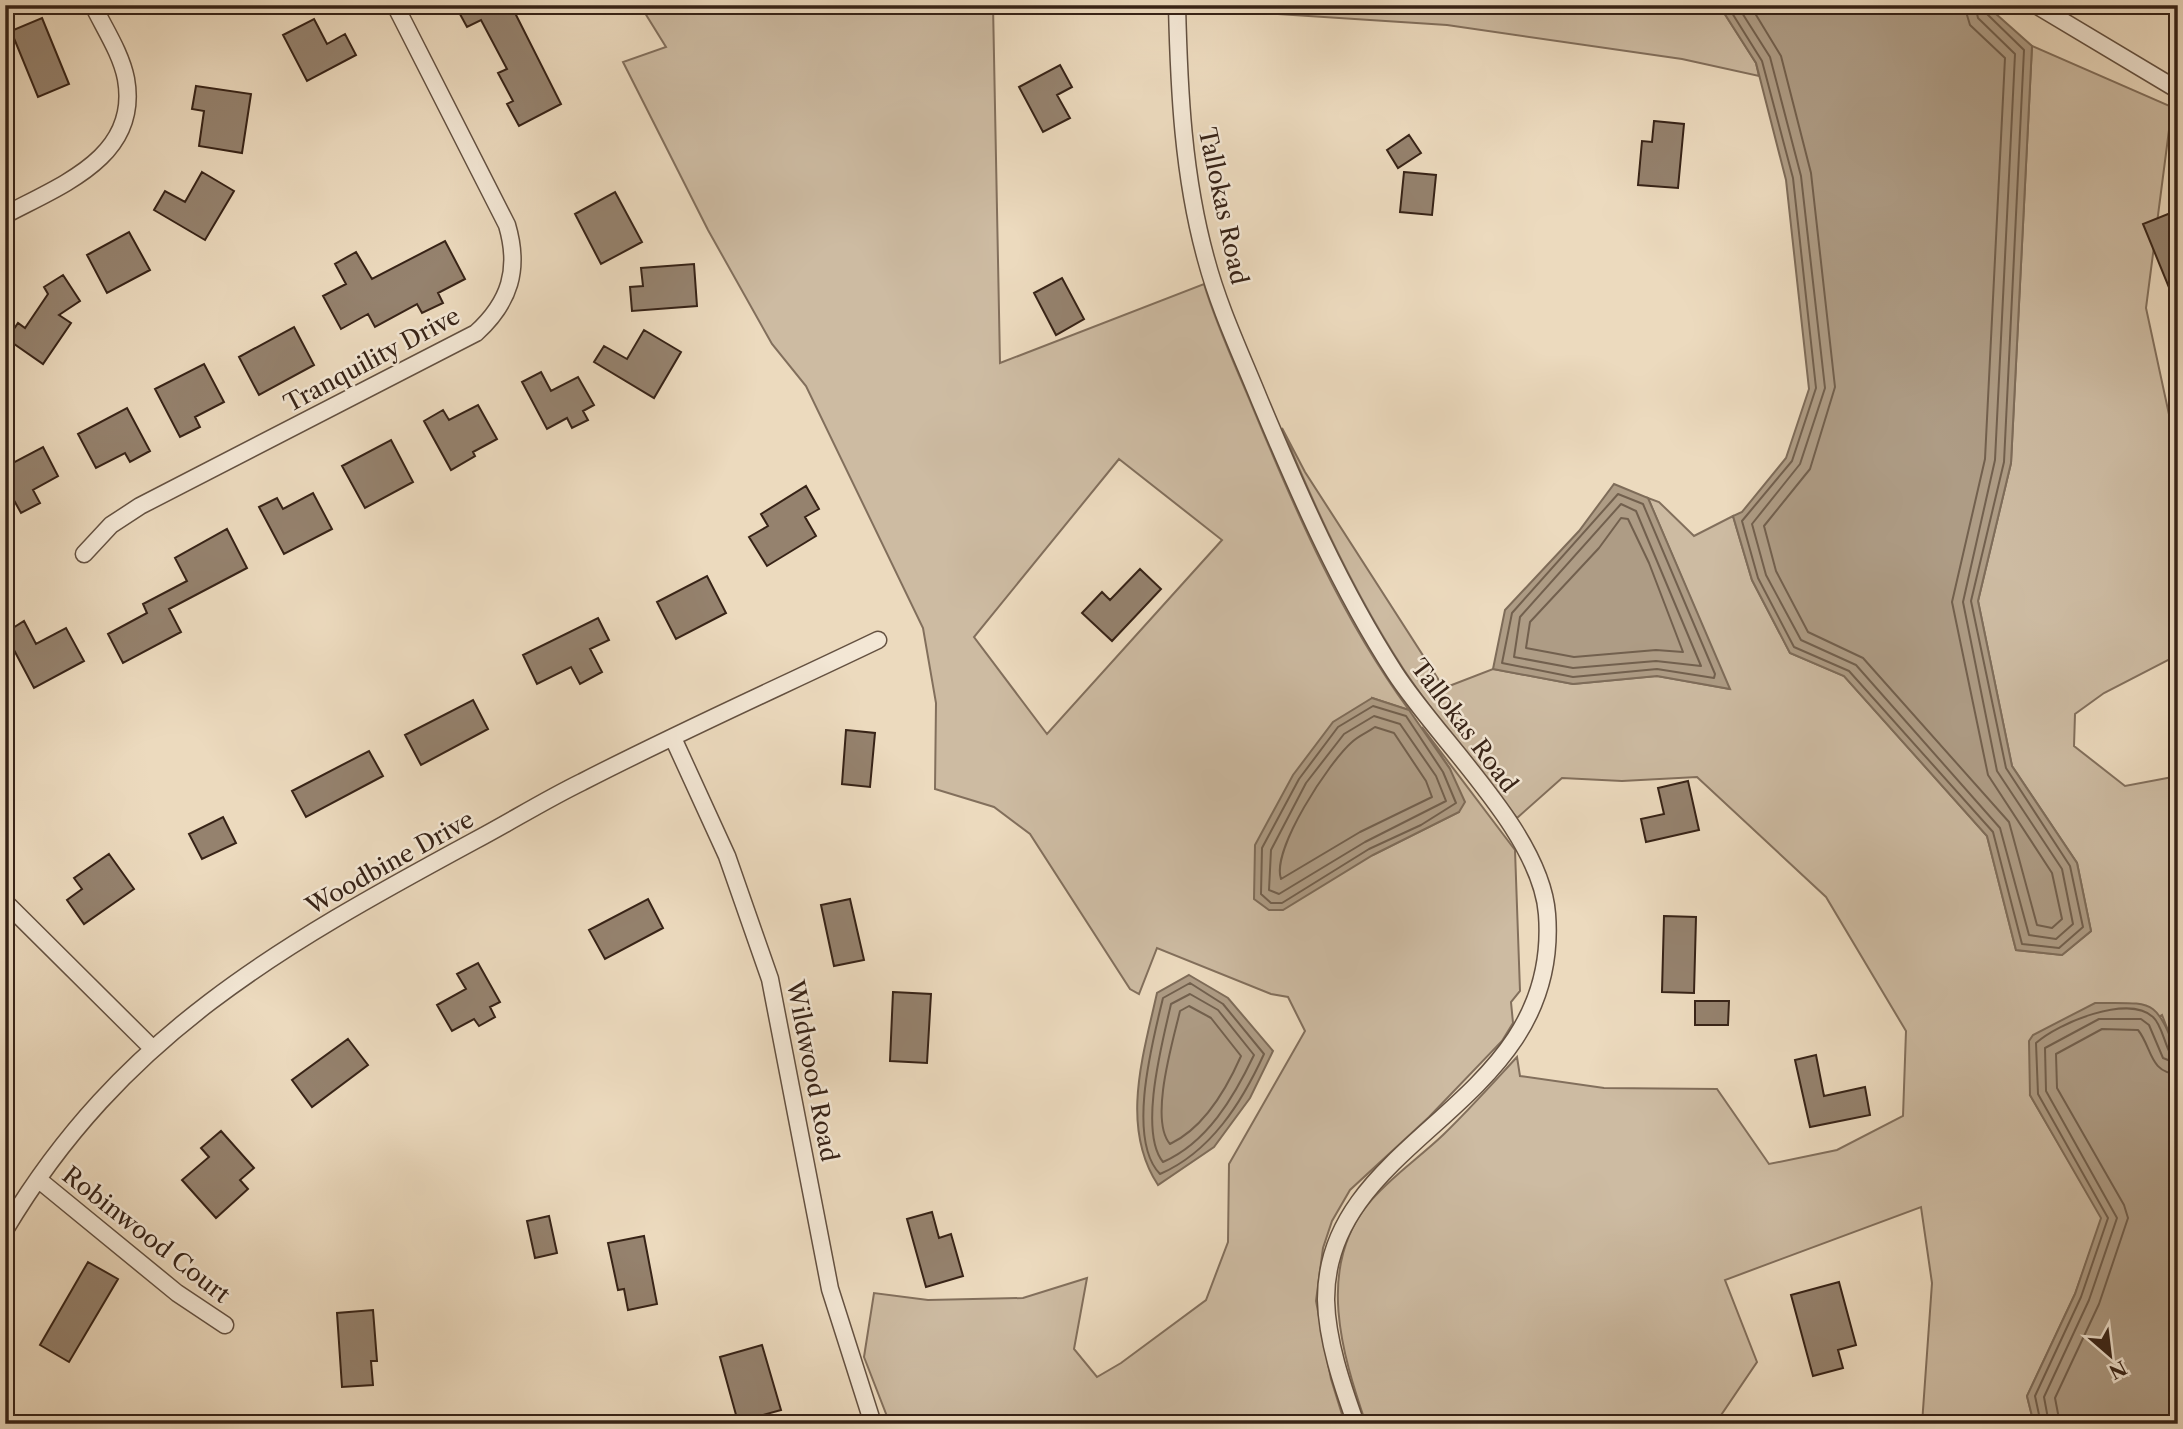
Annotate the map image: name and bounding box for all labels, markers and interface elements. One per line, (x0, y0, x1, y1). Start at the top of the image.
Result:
street label: Tallokas Road (1193, 125, 1254, 287)
street label: Tranquility Drive (279, 301, 465, 418)
street label: Tallokas Road (1405, 653, 1524, 798)
street label: Woodbine Drive (300, 804, 479, 921)
street label: Wildwood Road (781, 977, 844, 1164)
street label: Robinwood Court (57, 1160, 236, 1309)
north arrow (2074, 1320, 2144, 1390)
text: N (2105, 1356, 2130, 1384)

